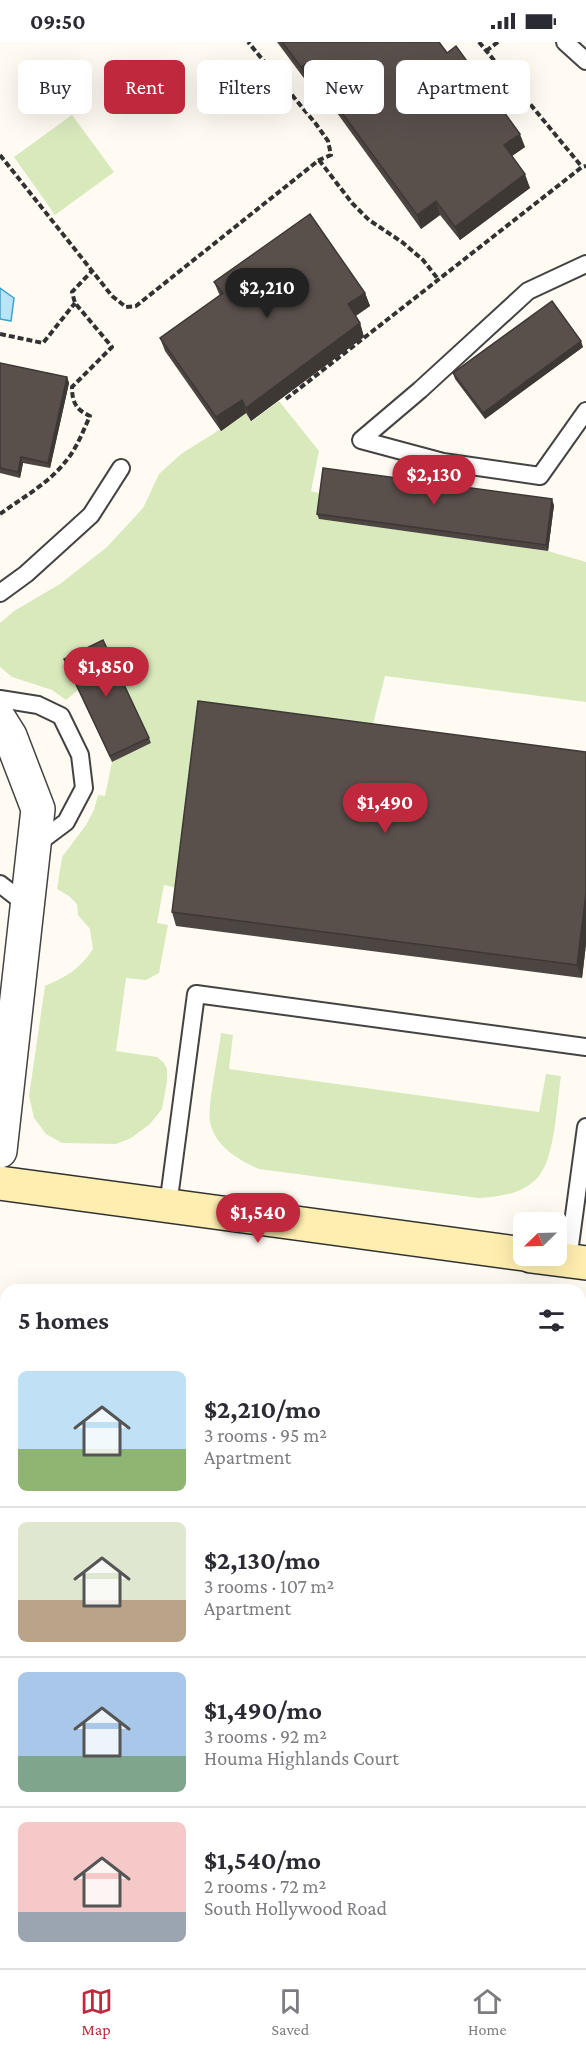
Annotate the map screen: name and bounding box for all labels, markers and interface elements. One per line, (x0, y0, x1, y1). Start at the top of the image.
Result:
text: 09:50 (30, 9, 86, 34)
chip: Buy (18, 60, 92, 114)
chip: Rent (104, 60, 185, 114)
chip: Filters (197, 60, 292, 114)
chip: New (304, 60, 384, 114)
chip: Apartment (396, 60, 530, 114)
pin: $2,210 (218, 268, 316, 319)
text: $2,210 (239, 276, 295, 298)
pin: $2,130 (385, 455, 483, 506)
text: $2,130 (406, 463, 462, 485)
pin: $1,850 (57, 647, 155, 698)
text: $1,850 (78, 655, 134, 677)
pin: $1,490 (336, 783, 434, 834)
text: $1,490 (357, 791, 413, 813)
pin: $1,540 (209, 1193, 307, 1244)
text: $1,540 (230, 1201, 286, 1223)
north arrow (513, 1212, 567, 1266)
map controls (513, 1212, 567, 1266)
icon: filters (535, 1304, 568, 1337)
text: 5 homes (18, 1306, 109, 1335)
icon: home (66, 1395, 138, 1467)
text: $2,210/mo (204, 1395, 321, 1424)
text: 3 rooms · 95 m² (204, 1424, 327, 1446)
text: Apartment (204, 1446, 291, 1468)
icon: home (66, 1546, 138, 1618)
text: $2,130/mo (204, 1546, 320, 1575)
text: 3 rooms · 107 m² (204, 1575, 334, 1597)
text: Apartment (204, 1597, 291, 1619)
icon: home (66, 1696, 138, 1768)
text: $1,490/mo (204, 1696, 322, 1725)
text: 3 rooms · 92 m² (204, 1725, 327, 1747)
text: Houma Highlands Court (204, 1747, 399, 1769)
icon: home (66, 1846, 138, 1918)
text: $1,540/mo (204, 1846, 321, 1875)
text: 2 rooms · 72 m² (204, 1875, 326, 1897)
text: South Hollywood Road (204, 1897, 387, 1919)
tab: Map (80, 1985, 113, 2038)
tab: Saved (272, 1985, 309, 2038)
tab: Home (468, 1985, 506, 2038)

